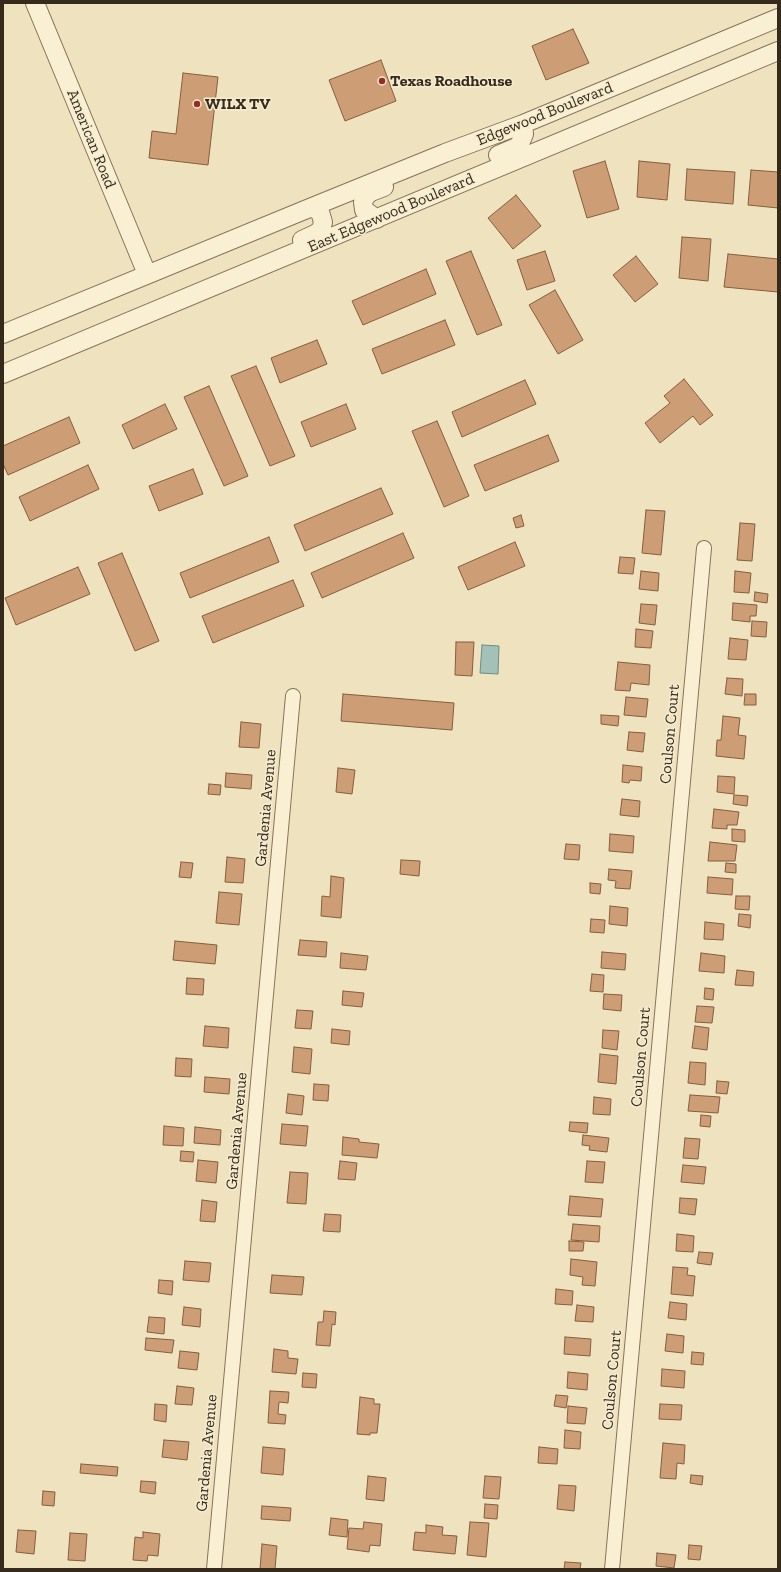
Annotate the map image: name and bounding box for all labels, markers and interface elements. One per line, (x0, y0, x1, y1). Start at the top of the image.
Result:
place label: Texas Roadhouse (390, 71, 512, 91)
marker: Texas Roadhouse (377, 76, 387, 86)
street label: Edgewood Boulevard (474, 78, 616, 150)
street label: American Road (62, 87, 120, 191)
place label: WILX TV (205, 94, 270, 114)
marker: WILX TV (192, 99, 202, 109)
street label: East Edgewood Boulevard (305, 169, 477, 257)
street label: Coulson Court (656, 683, 684, 785)
street label: Gardenia Avenue (251, 749, 281, 867)
street label: Coulson Court (627, 1006, 655, 1108)
street label: Gardenia Avenue (222, 1072, 252, 1190)
street label: Coulson Court (598, 1329, 626, 1431)
street label: Gardenia Avenue (192, 1394, 222, 1512)

